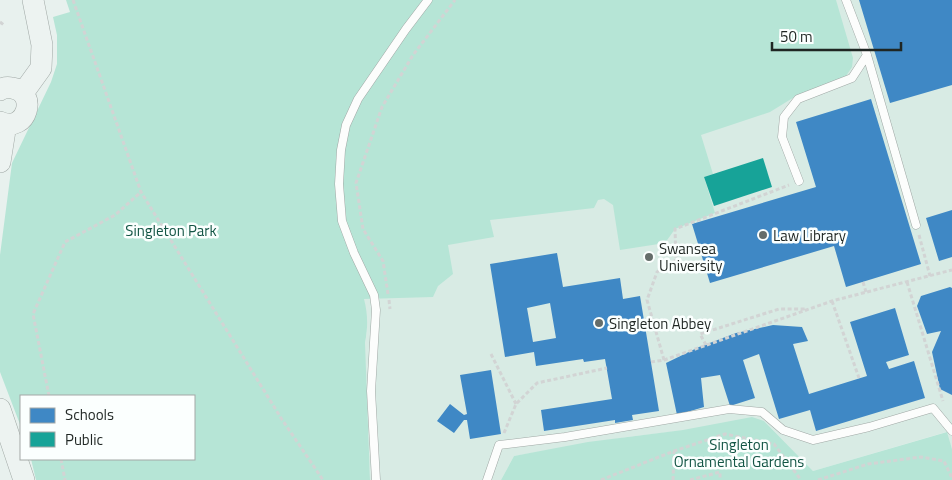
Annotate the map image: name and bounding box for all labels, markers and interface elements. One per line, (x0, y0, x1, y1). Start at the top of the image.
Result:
scale bar (772, 20, 901, 52)
text: 50 m (780, 25, 813, 48)
park label: Singleton Park (125, 219, 217, 242)
place label: Law Library (773, 224, 846, 247)
marker: Law Library (757, 229, 769, 241)
place label: Swansea University (659, 237, 723, 277)
marker: Swansea University (643, 251, 655, 263)
place label: Singleton Abbey (609, 312, 711, 335)
marker: Singleton Abbey (593, 317, 605, 329)
legend (20, 395, 195, 460)
text: Schools (65, 403, 114, 426)
text: Public (65, 428, 103, 451)
park label: Singleton Ornamental Gardens (674, 433, 804, 473)

